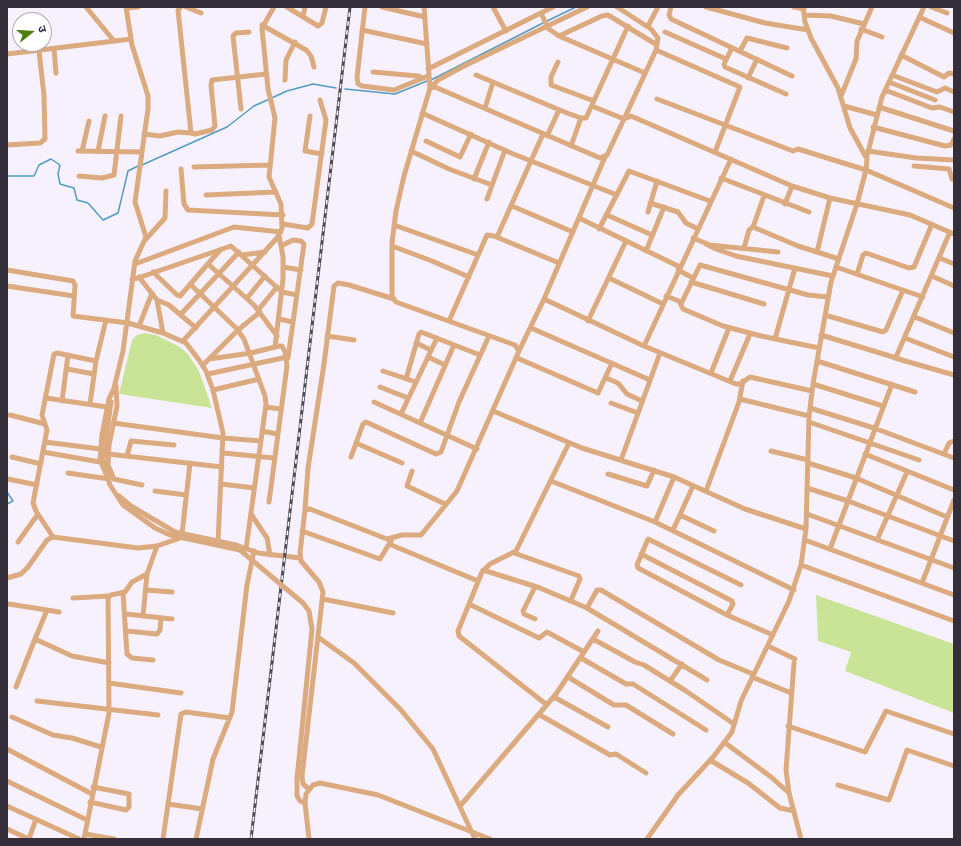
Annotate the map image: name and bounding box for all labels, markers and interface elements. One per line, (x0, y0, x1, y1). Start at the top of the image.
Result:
north arrow (12, 12, 52, 52)
text: उ (34, 23, 51, 34)

